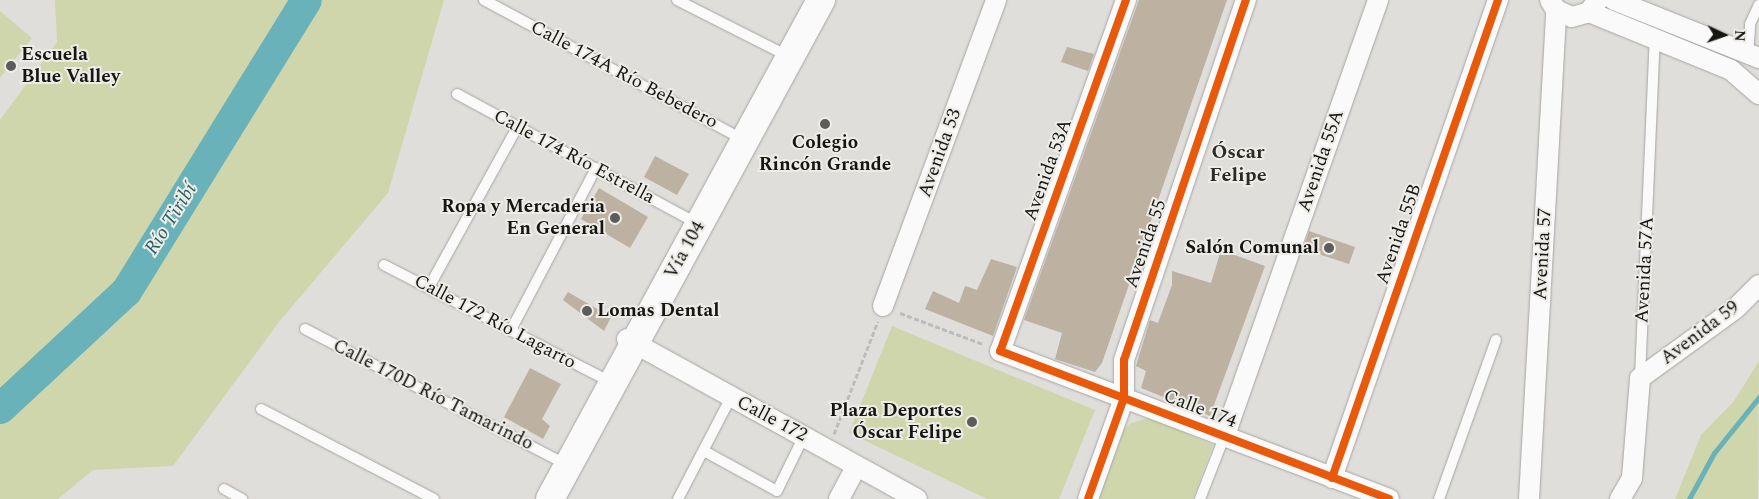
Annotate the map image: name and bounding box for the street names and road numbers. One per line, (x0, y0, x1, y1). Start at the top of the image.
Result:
street label: Calle 174A Río Bebedero (527, 16, 721, 134)
street label: Calle 174 Río Estrella (489, 105, 659, 209)
street label: Avenida 53 (913, 106, 967, 200)
street label: Avenida 55A (1293, 107, 1349, 215)
street label: Avenida 53A (1019, 116, 1077, 224)
street label: Avenida 55B (1371, 181, 1427, 287)
street label: Avenida 55 (1120, 197, 1172, 291)
street label: Avenida 57 (1529, 207, 1557, 301)
street label: Avenida 57A (1631, 216, 1659, 324)
street label: Vía 104 (660, 217, 710, 283)
street label: Calle 172 Río Lagarto (410, 270, 580, 374)
street label: Avenida 59 (1656, 296, 1744, 370)
street label: Calle 170D Río Tamarindo (329, 334, 537, 456)
street label: Calle 174 (1160, 385, 1240, 433)
street label: Calle 172 (733, 391, 811, 447)

